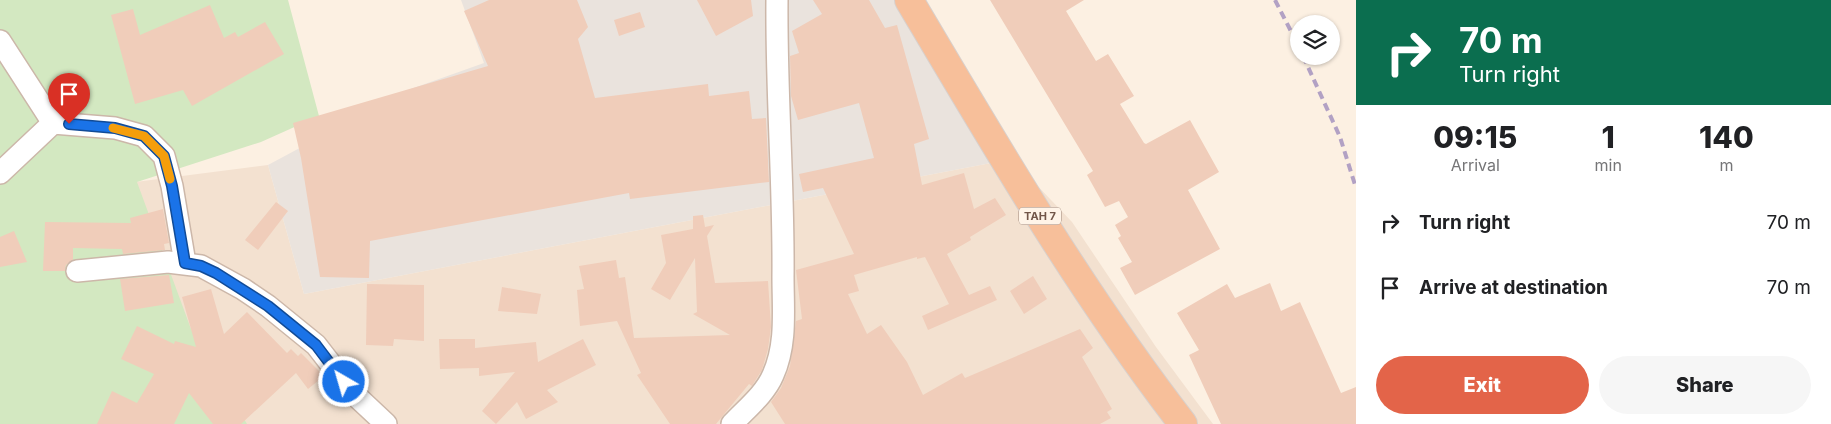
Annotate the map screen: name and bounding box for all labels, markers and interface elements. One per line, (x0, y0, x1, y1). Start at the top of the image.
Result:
map controls (1290, 15, 1340, 65)
button: layers (1290, 15, 1340, 65)
text: 70 m (1459, 19, 1543, 61)
icon: right (1376, 20, 1441, 85)
text: Turn right (1459, 61, 1560, 87)
pin (48, 73, 90, 124)
icon: arrive (55, 80, 83, 108)
text: 09:15 (1433, 119, 1517, 155)
text: 1 (1602, 119, 1615, 155)
text: 140 (1699, 119, 1754, 155)
text: Arrival (1451, 155, 1500, 175)
text: min (1594, 155, 1622, 175)
text: m (1719, 155, 1733, 175)
road number: TAH 7 (1019, 208, 1061, 225)
icon: right (1376, 209, 1404, 237)
text: Turn right (1419, 211, 1510, 234)
text: 70 m (1767, 211, 1811, 234)
icon: arrive (1376, 274, 1404, 302)
text: Arrive at destination (1419, 276, 1608, 299)
text: 70 m (1767, 276, 1811, 299)
position arrow (317, 355, 369, 407)
button: Exit (1376, 356, 1589, 414)
button: Share (1599, 356, 1811, 414)

